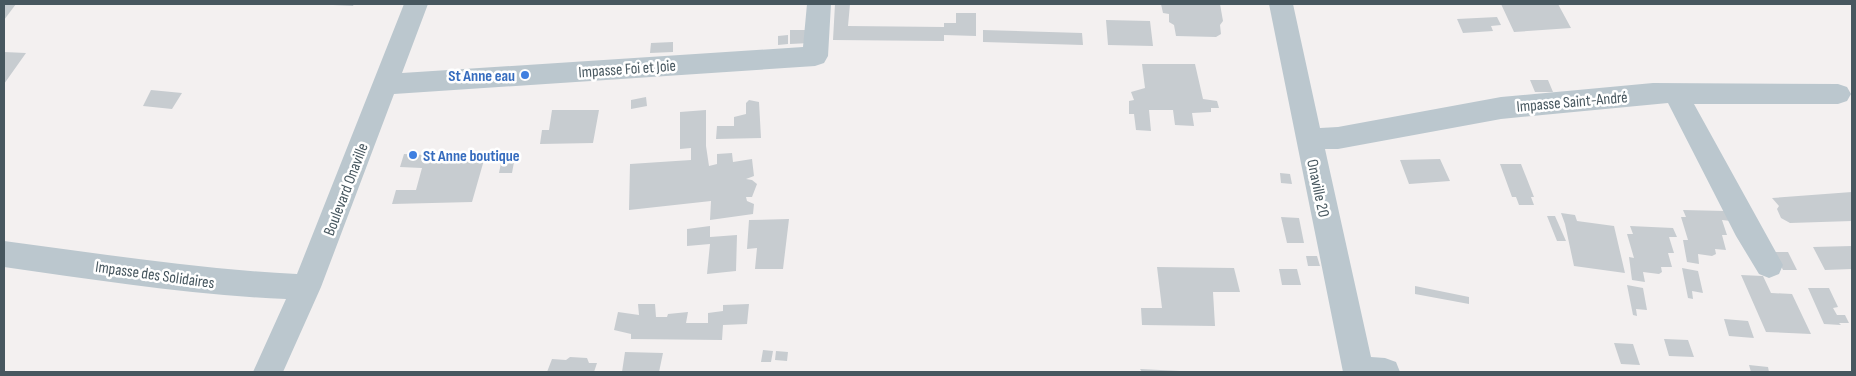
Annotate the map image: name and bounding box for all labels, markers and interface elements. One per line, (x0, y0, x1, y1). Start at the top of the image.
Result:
street label: Impasse Foi et Joie (578, 57, 676, 82)
place label: St Anne eau (448, 67, 515, 86)
marker: St Anne eau (519, 69, 531, 81)
street label: Impasse Saint-André (1516, 88, 1628, 117)
street label: Boulevard Onaville (320, 141, 373, 239)
place label: St Anne boutique (423, 147, 520, 166)
marker: St Anne boutique (407, 149, 419, 161)
street label: Onaville 20 (1302, 158, 1333, 219)
street label: Impasse des Solidaires (94, 258, 216, 293)

